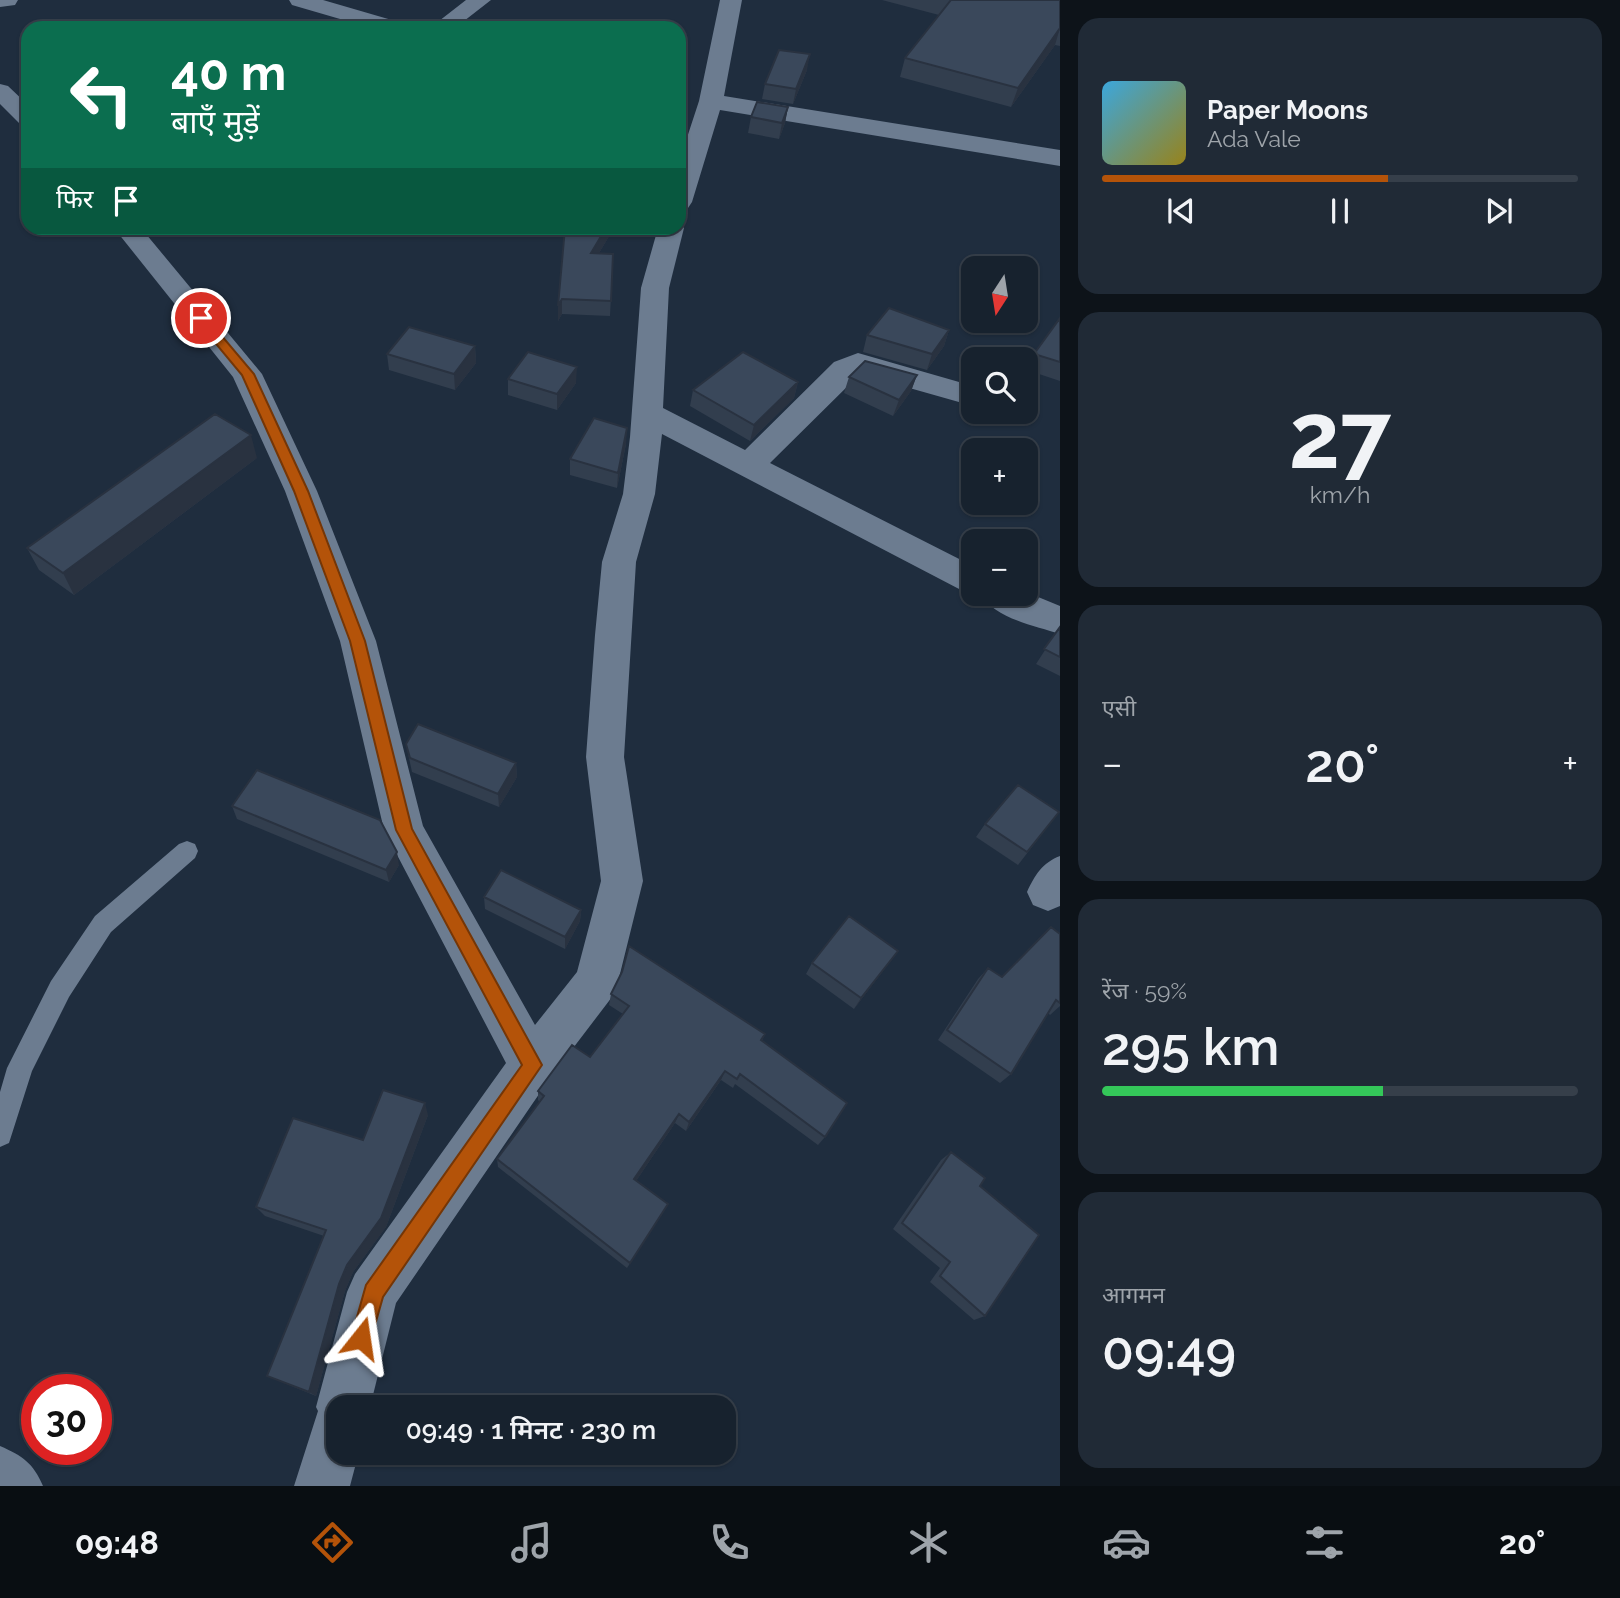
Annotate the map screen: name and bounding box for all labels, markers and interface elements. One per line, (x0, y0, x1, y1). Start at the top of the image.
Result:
text: 40 m (171, 44, 286, 101)
icon: left (56, 49, 147, 140)
text: Paper Moons (1207, 95, 1368, 125)
text: बाएँ मुड़ें (171, 103, 260, 140)
text: Ada Vale (1207, 125, 1301, 152)
icon: arrive (107, 182, 145, 220)
text: फिर (56, 184, 93, 214)
icon: previous (1162, 192, 1200, 230)
icon: pause (1321, 192, 1359, 230)
icon: next (1480, 192, 1518, 230)
north arrow (961, 256, 1038, 332)
map controls (961, 256, 1038, 606)
pin (171, 288, 231, 348)
icon: arrive (182, 299, 220, 337)
button: search (961, 347, 1038, 424)
text: 27 (1289, 382, 1391, 489)
button: + (961, 438, 1038, 515)
text: km/h (1310, 481, 1370, 508)
button: − (961, 529, 1038, 606)
text: एसी (1102, 694, 1136, 721)
text: 20° (1305, 733, 1379, 794)
text: − (1102, 741, 1122, 786)
text: + (1562, 741, 1578, 786)
text: रेंज · 59% (1102, 977, 1187, 1004)
text: 295 km (1102, 1016, 1279, 1077)
text: आगमन (1102, 1281, 1165, 1308)
position arrow (324, 1301, 398, 1375)
text: 09:49 (1102, 1320, 1236, 1381)
speed limit sign: 30 (21, 1374, 112, 1465)
text: 09:49 · 1 मिनट · 230 m (406, 1415, 656, 1445)
icon: directions (308, 1518, 357, 1567)
icon: music (507, 1518, 556, 1567)
icon: phone (705, 1518, 754, 1567)
icon: climate (904, 1518, 953, 1567)
icon: car (1102, 1518, 1151, 1567)
icon: filters (1300, 1518, 1349, 1567)
text: 09:48 (75, 1524, 159, 1561)
text: 20° (1499, 1524, 1545, 1561)

